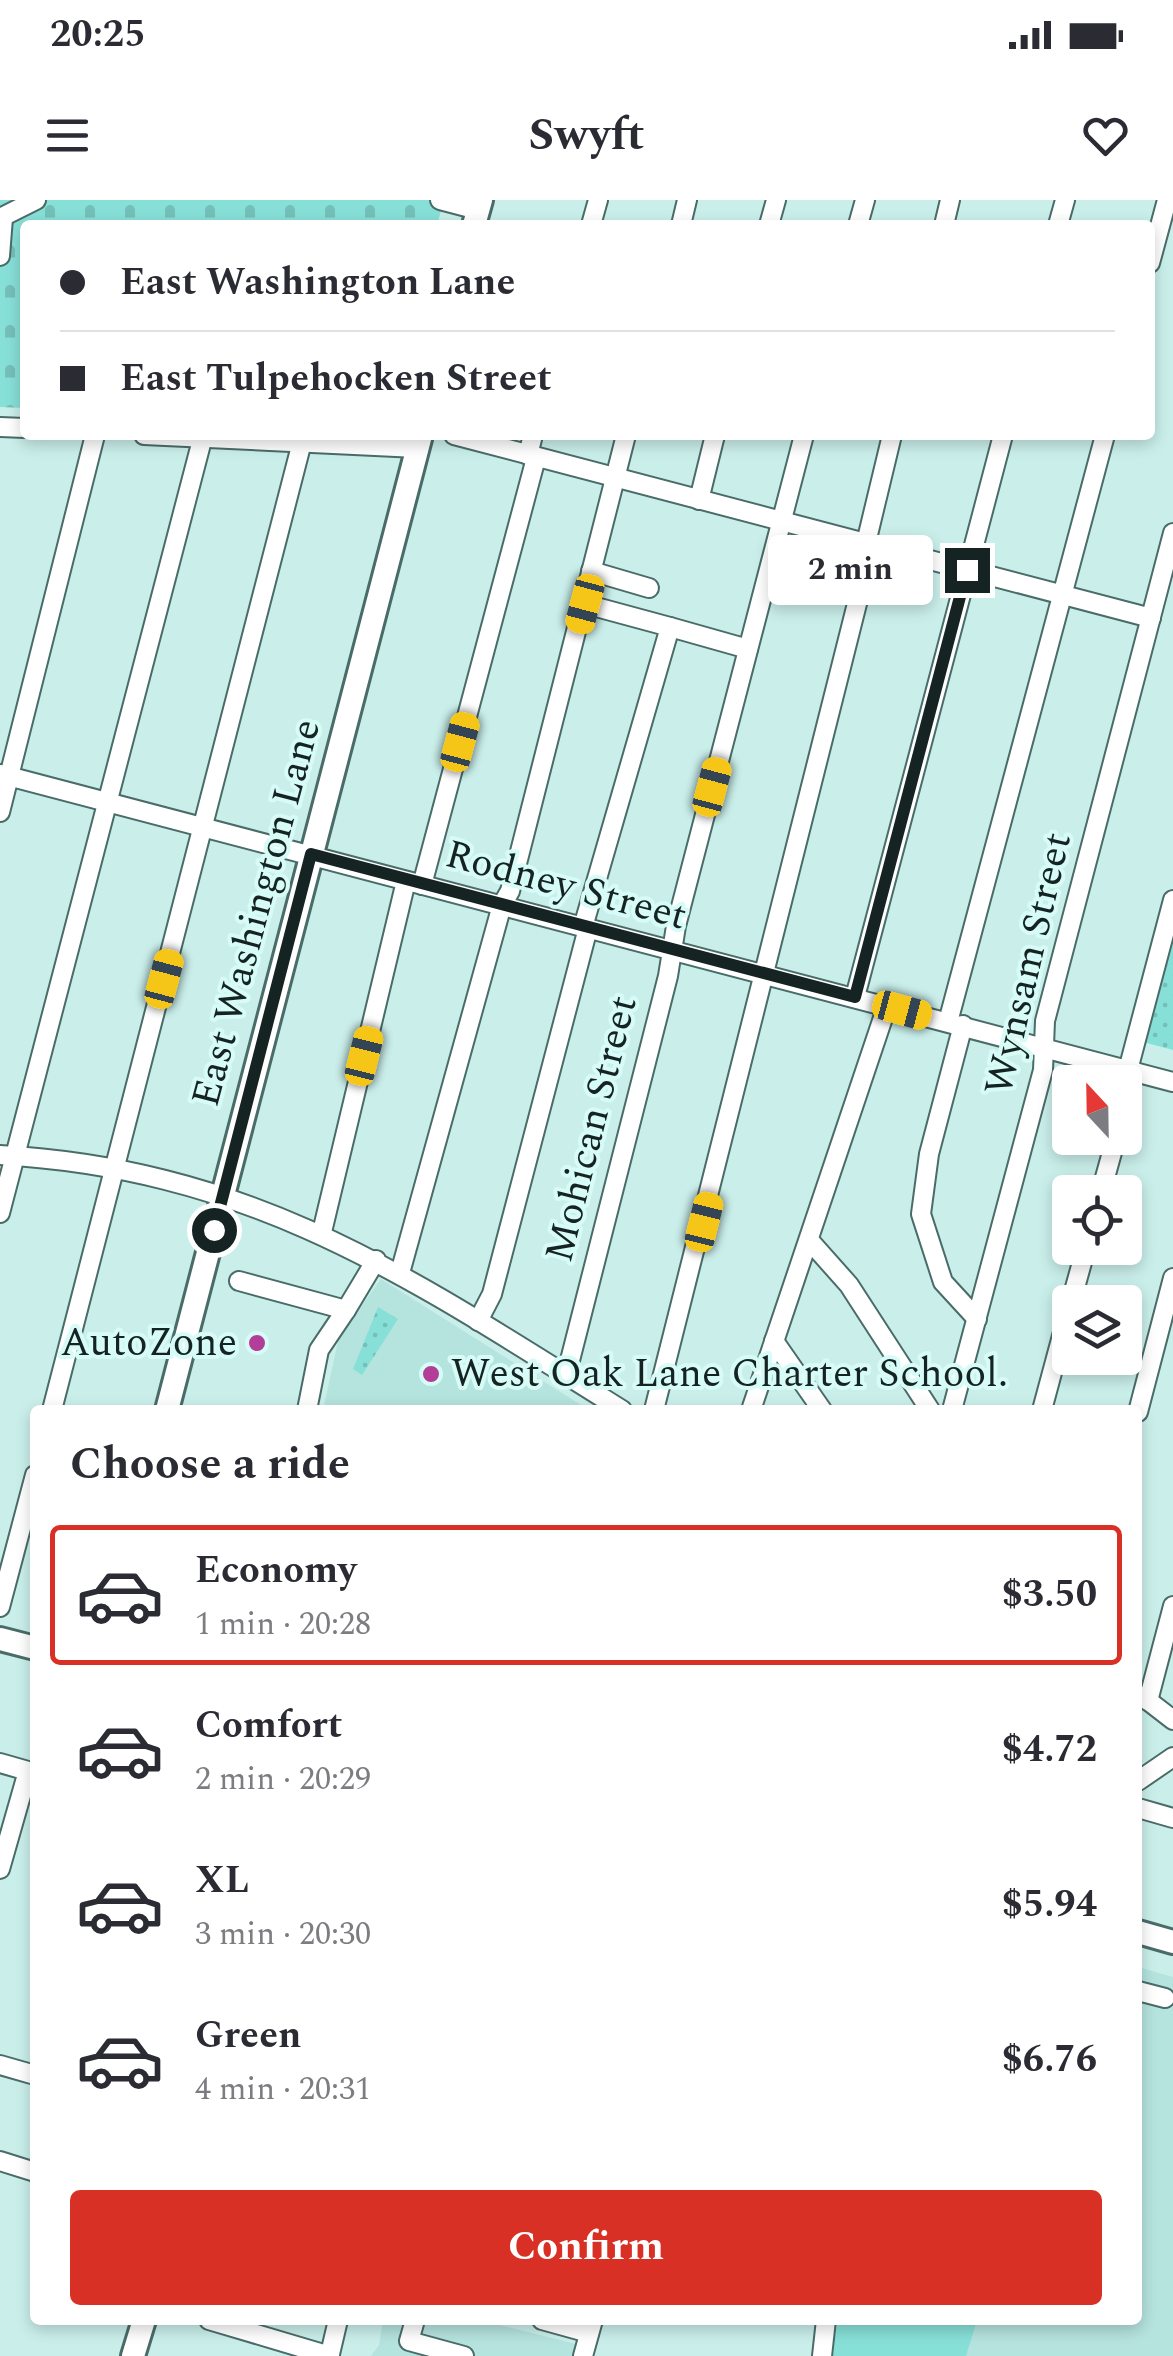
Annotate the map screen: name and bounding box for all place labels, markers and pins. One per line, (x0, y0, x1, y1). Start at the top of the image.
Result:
place label: AutoZone (60, 1313, 237, 1374)
marker: AutoZone (246, 1332, 268, 1354)
place label: West Oak Lane Charter School. (451, 1344, 1008, 1405)
marker: West Oak Lane Charter School. (420, 1363, 442, 1385)

